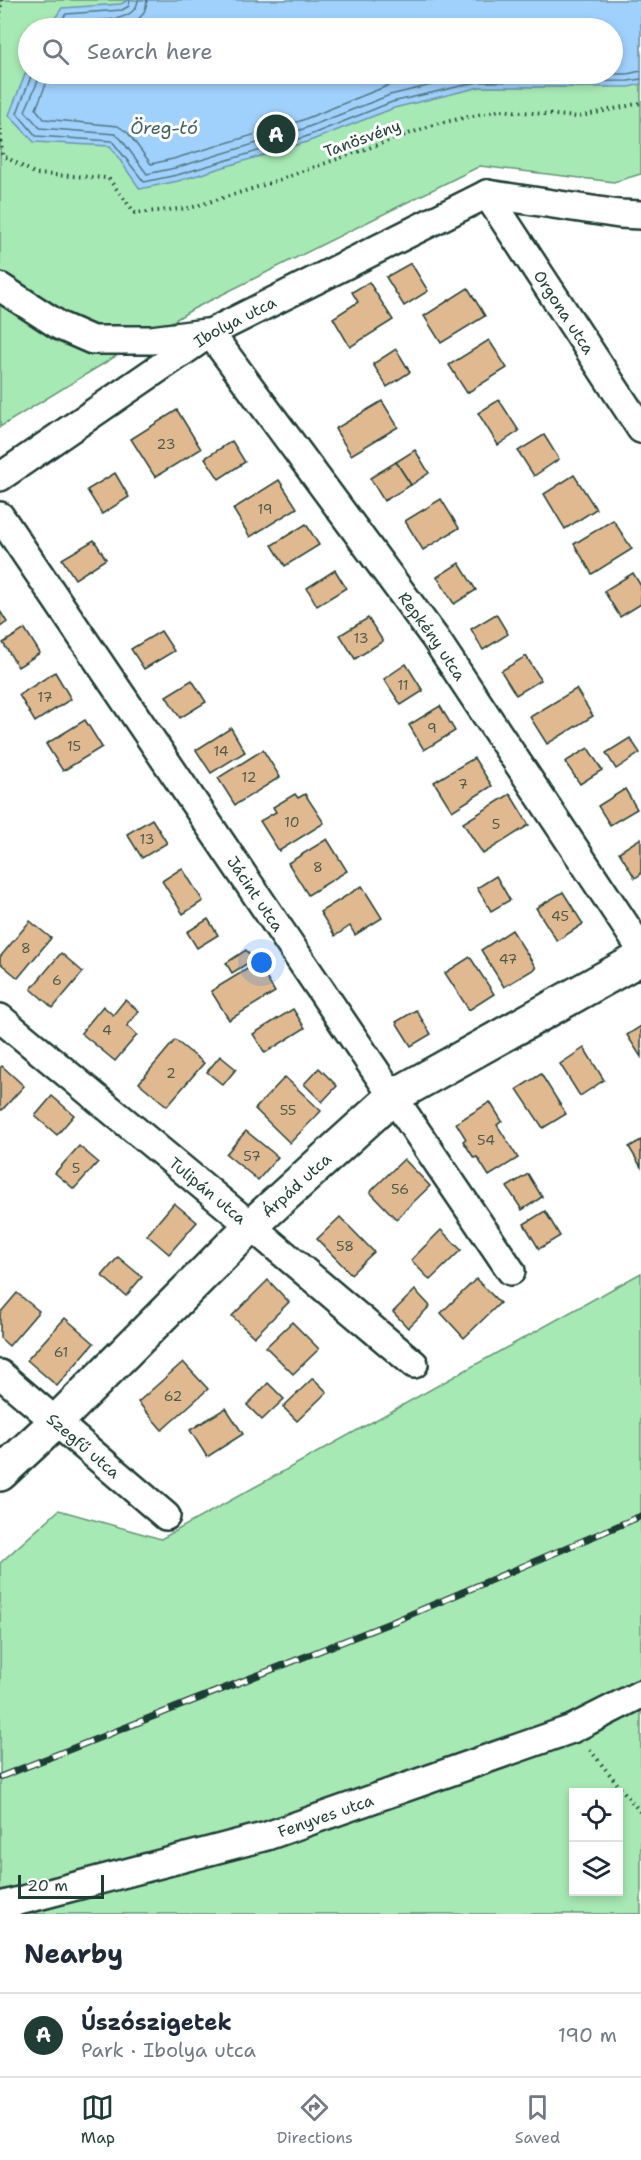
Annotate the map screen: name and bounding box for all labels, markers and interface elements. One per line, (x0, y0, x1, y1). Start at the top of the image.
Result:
search box (18, 18, 623, 84)
icon: search (39, 35, 72, 68)
text: Search here (87, 37, 213, 66)
pin: A (256, 112, 296, 156)
street label: Tanösvény (321, 115, 404, 162)
water label: Öreg-tó (130, 116, 198, 140)
street label: Orgona utca (529, 266, 599, 358)
street label: Ibolya utca (190, 292, 280, 352)
house number: 23 (157, 435, 175, 453)
house number: 19 (257, 500, 273, 518)
street label: Repkény utca (394, 588, 470, 685)
house number: 13 (354, 629, 368, 647)
house number: 11 (397, 676, 409, 694)
house number: 17 (38, 688, 52, 706)
house number: 9 (427, 719, 437, 737)
house number: 15 (67, 737, 81, 755)
house number: 14 (213, 742, 229, 760)
house number: 12 (242, 768, 256, 786)
house number: 7 (458, 775, 468, 793)
house number: 10 (284, 813, 300, 831)
house number: 5 (492, 815, 500, 833)
house number: 13 (140, 830, 154, 848)
street label: Jácint utca (222, 852, 288, 936)
house number: 8 (313, 858, 323, 876)
house number: 45 (551, 907, 569, 925)
house number: 8 (21, 939, 31, 957)
your location (247, 948, 276, 977)
house number: 47 (499, 950, 517, 968)
house number: 6 (52, 971, 62, 989)
house number: 4 (102, 1021, 112, 1039)
house number: 2 (166, 1064, 176, 1082)
house number: 55 (280, 1101, 296, 1119)
house number: 54 (477, 1131, 495, 1149)
house number: 57 (243, 1147, 261, 1165)
street label: Árpád utca (257, 1148, 336, 1222)
street label: Tulipán utca (165, 1152, 251, 1229)
house number: 5 (72, 1159, 80, 1177)
house number: 56 (391, 1180, 409, 1198)
house number: 58 (336, 1237, 354, 1255)
house number: 61 (54, 1343, 68, 1361)
house number: 62 (164, 1387, 182, 1405)
street label: Szegfű utca (42, 1409, 124, 1483)
map controls (569, 1788, 623, 1896)
button: locate (569, 1788, 623, 1842)
street label: Fenyves utca (275, 1790, 376, 1842)
button: layers (569, 1842, 623, 1896)
scale bar (18, 1872, 104, 1900)
text: 20 m (27, 1875, 68, 1896)
text: Nearby (24, 1936, 123, 1971)
text: Úszószigetek (81, 2008, 232, 2037)
text: A (36, 2022, 51, 2048)
text: 190 m (558, 2022, 617, 2048)
text: Park · Ibolya utca (81, 2037, 256, 2063)
tab: Map (81, 2091, 115, 2148)
tab: Directions (277, 2091, 353, 2148)
tab: Saved (515, 2091, 560, 2148)

